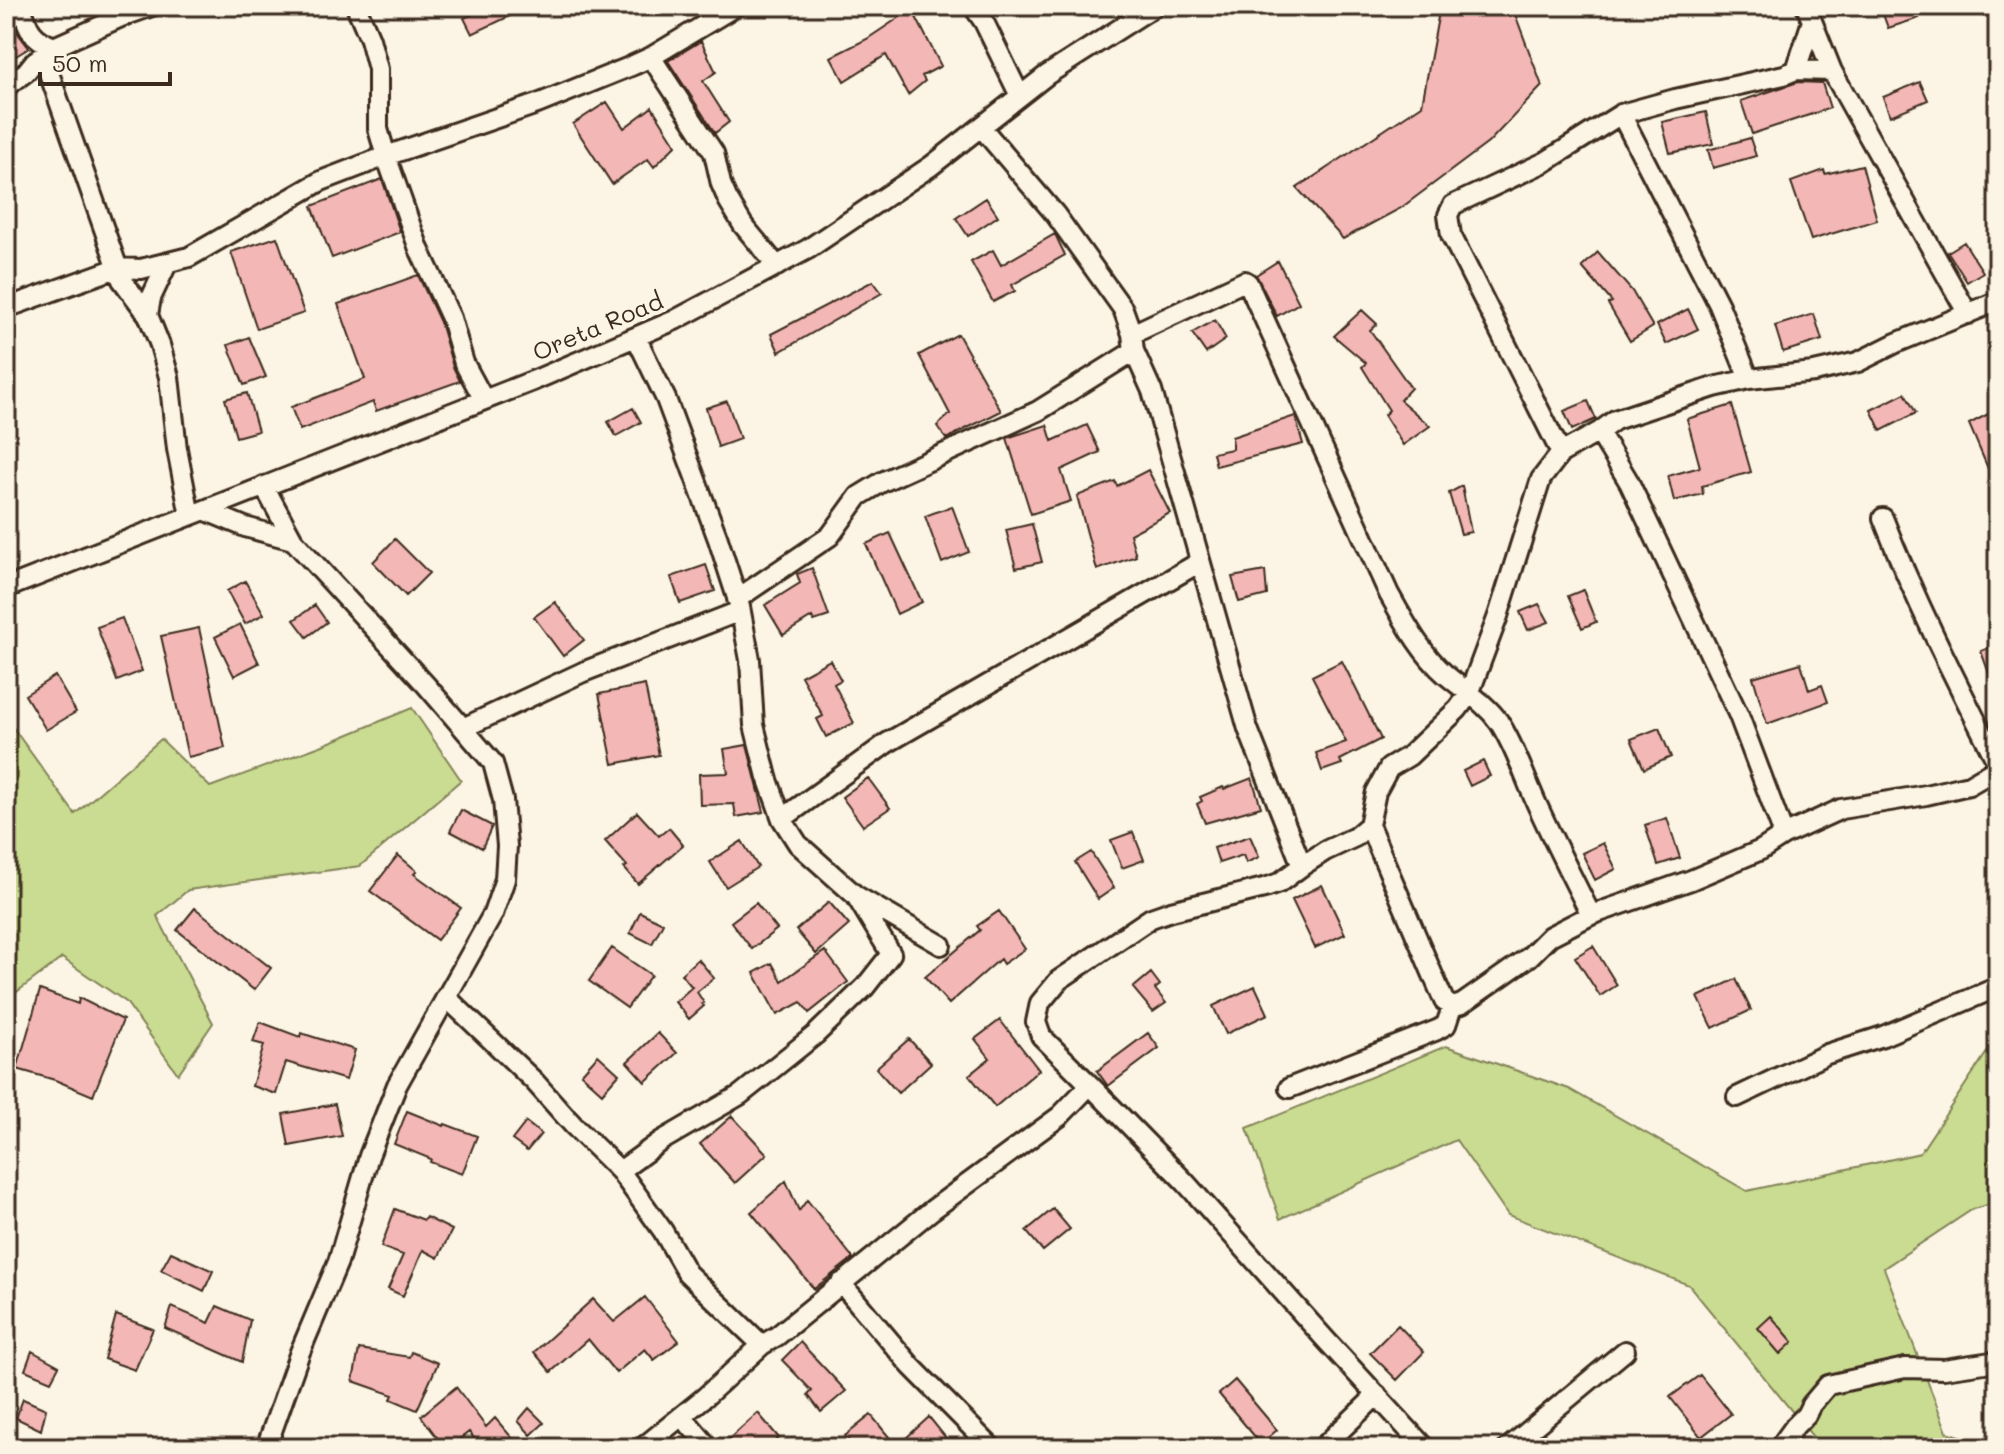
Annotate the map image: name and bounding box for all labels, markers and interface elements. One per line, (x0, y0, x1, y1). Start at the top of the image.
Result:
scale bar (40, 36, 170, 86)
text: 50 m (52, 47, 108, 78)
street label: Oreta Road (527, 284, 667, 367)

